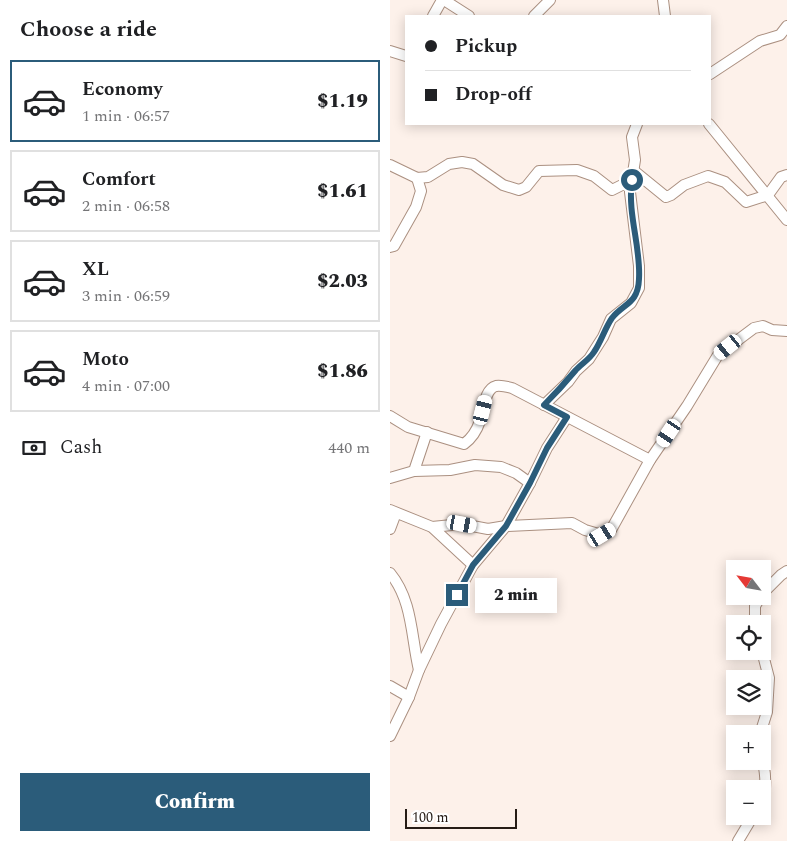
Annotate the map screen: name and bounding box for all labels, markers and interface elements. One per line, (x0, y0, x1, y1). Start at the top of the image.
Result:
text: Choose a ride (20, 13, 157, 46)
text: Pickup (455, 32, 517, 61)
text: Economy (82, 75, 163, 104)
icon: car (22, 79, 67, 124)
text: Drop-off (455, 80, 532, 109)
text: $1.19 (317, 87, 368, 116)
text: 1 min · 06:57 (82, 104, 170, 128)
text: Comfort (82, 165, 156, 194)
icon: car (22, 169, 67, 214)
route start (621, 169, 643, 191)
text: $1.61 (317, 177, 368, 206)
text: 2 min · 06:58 (82, 194, 170, 218)
text: XL (82, 255, 109, 284)
icon: car (22, 259, 67, 304)
text: $2.03 (317, 267, 368, 296)
text: 3 min · 06:59 (82, 284, 170, 308)
car (711, 332, 744, 362)
text: Moto (82, 345, 129, 374)
icon: car (22, 349, 67, 394)
text: $1.86 (317, 357, 368, 386)
text: 4 min · 07:00 (82, 374, 170, 398)
car (472, 394, 493, 426)
car (654, 416, 683, 450)
text: Cash (60, 433, 102, 462)
icon: cash (20, 434, 48, 462)
text: 440 m (328, 436, 370, 460)
car (445, 514, 478, 534)
car (585, 521, 618, 549)
north arrow (726, 560, 771, 605)
map controls (726, 560, 771, 825)
callout: 2 min (474, 578, 557, 612)
text: 2 min (494, 583, 538, 607)
route end (446, 584, 468, 606)
button: locate (726, 615, 771, 660)
button: layers (726, 670, 771, 715)
button: + (726, 725, 771, 770)
button: Confirm (20, 773, 370, 831)
button: − (726, 780, 771, 825)
scale bar (405, 806, 518, 829)
text: 100 m (412, 807, 449, 828)

